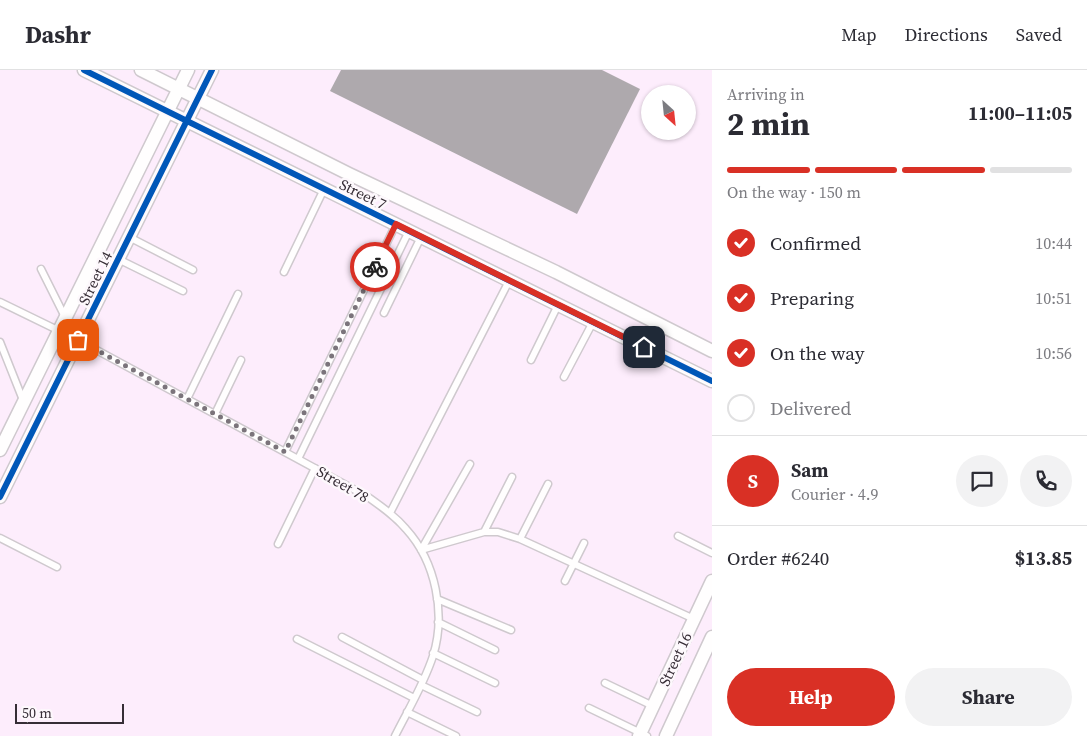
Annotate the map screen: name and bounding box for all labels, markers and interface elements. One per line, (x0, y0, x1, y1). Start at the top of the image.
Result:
text: Dashr (25, 18, 91, 51)
text: Map (841, 22, 877, 47)
text: Directions (905, 22, 988, 47)
text: Saved (1016, 22, 1062, 47)
text: Arriving in (727, 83, 805, 105)
north arrow (641, 85, 696, 140)
map controls (641, 85, 696, 140)
text: 11:00–11:05 (968, 100, 1072, 126)
text: 2 min (727, 102, 810, 146)
street label: Street 7 (336, 174, 390, 214)
text: On the way · 150 m (727, 181, 861, 203)
icon: check (727, 229, 755, 257)
text: Confirmed (770, 230, 861, 256)
text: 10:44 (1035, 232, 1072, 254)
courier (350, 242, 400, 292)
street label: Street 14 (73, 247, 117, 308)
icon: bike (361, 253, 389, 281)
icon: check (727, 284, 755, 312)
text: Preparing (770, 285, 854, 311)
text: 10:51 (1035, 287, 1072, 309)
pin (57, 319, 99, 361)
icon: bag (64, 326, 92, 354)
pin (623, 326, 665, 368)
icon: home (630, 333, 658, 361)
icon: check (727, 339, 755, 367)
text: On the way (770, 340, 865, 366)
text: 10:56 (1035, 342, 1072, 364)
text: Delivered (770, 395, 851, 421)
button: chat (956, 455, 1008, 507)
button: phone (1020, 455, 1072, 507)
text: Sam (791, 457, 829, 483)
street label: Street 78 (313, 461, 373, 507)
text: S (748, 468, 758, 494)
text: Courier · 4.9 (791, 483, 879, 505)
text: Order #6240 (727, 545, 829, 571)
text: $13.85 (1015, 545, 1072, 571)
street label: Street 16 (653, 629, 697, 689)
button: Help (727, 668, 895, 726)
button: Share (905, 668, 1072, 726)
scale bar (15, 701, 124, 724)
text: 50 m (22, 703, 52, 723)

